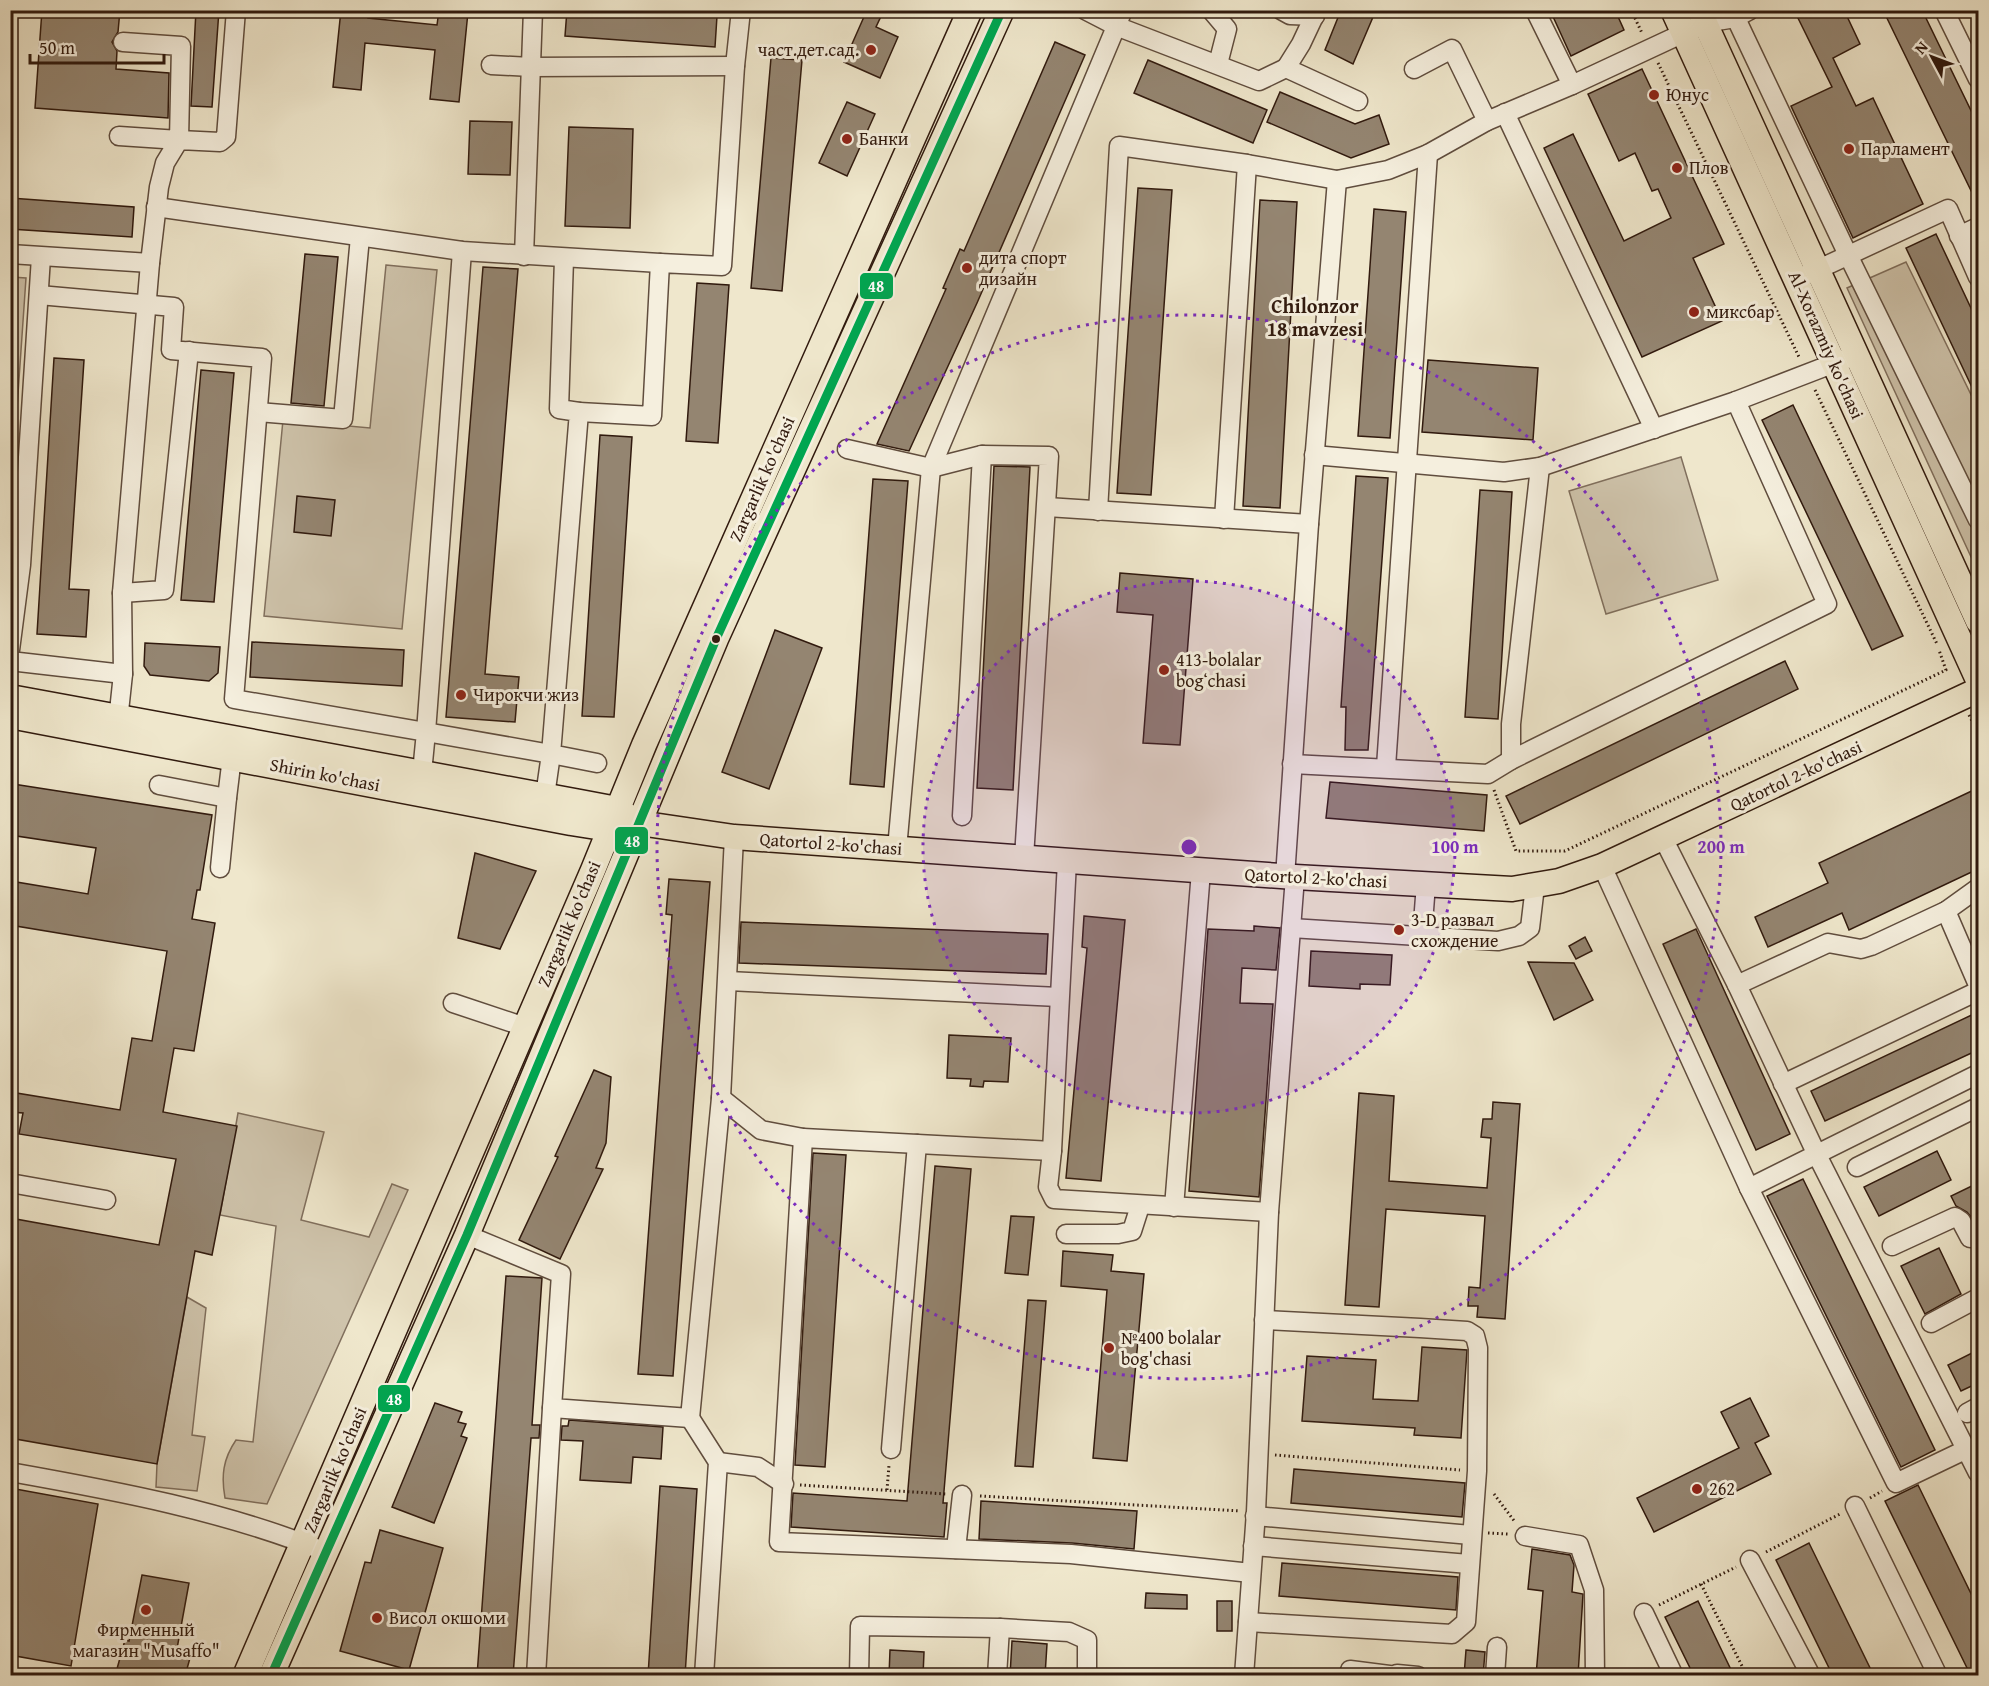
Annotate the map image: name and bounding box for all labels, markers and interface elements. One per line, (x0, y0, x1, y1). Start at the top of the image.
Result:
scale bar (30, 27, 164, 65)
north arrow (1902, 27, 1962, 87)
text: 50 m (39, 34, 75, 61)
text: N (1908, 35, 1933, 59)
place label: част.дет.сад. (758, 36, 859, 63)
marker: част.дет.сад. (864, 43, 878, 57)
place label: Юнус (1666, 81, 1709, 108)
marker: Юнус (1647, 88, 1661, 102)
place label: Банки (859, 125, 909, 152)
marker: Банки (840, 132, 854, 146)
place label: Парламент (1861, 135, 1950, 162)
marker: Парламент (1842, 142, 1856, 156)
place label: Плов (1689, 154, 1729, 181)
marker: Плов (1670, 161, 1684, 175)
place label: дита спорт дизайн (979, 244, 1067, 292)
marker: дита спорт дизайн (960, 261, 974, 275)
street label: Al-Xorazmiy ko'chasi (1782, 266, 1871, 423)
line badge: 48 (859, 272, 894, 300)
text: 48 (868, 274, 884, 298)
district label: Chilonzor 18 mavzesi (1267, 291, 1363, 343)
place label: миксбар (1706, 298, 1775, 325)
marker: миксбар (1687, 305, 1701, 319)
street label: Zargarlik ko'chasi (722, 412, 801, 546)
unlabelled marker (710, 633, 722, 645)
place label: 413-bolalar bogʻchasi (1176, 646, 1262, 694)
marker: 413-bolalar bogʻchasi (1157, 663, 1171, 677)
place label: Чирокчи жиз (473, 681, 579, 708)
marker: Чирокчи жиз (454, 688, 468, 702)
street label: Qatortol 2-ko'chasi (1725, 733, 1866, 818)
street label: Shirin ko'chasi (268, 751, 382, 798)
street label: Qatortol 2-ko'chasi (759, 825, 903, 862)
line badge: 48 (614, 826, 649, 855)
text: 48 (624, 829, 640, 853)
text: 100 m (1431, 833, 1479, 860)
text: 200 m (1697, 833, 1745, 860)
centre of rings (1179, 837, 1199, 857)
street label: Zargarlik ko'chasi (530, 857, 607, 991)
street label: Qatortol 2-ko'chasi (1244, 860, 1388, 895)
place label: 3-D развал схождение (1411, 906, 1498, 954)
marker: 3-D развал схождение (1392, 923, 1406, 937)
place label: №400 bolalar bog'chasi (1121, 1324, 1222, 1372)
marker: №400 bolalar bog'chasi (1102, 1341, 1116, 1355)
line badge: 48 (377, 1384, 411, 1413)
text: 48 (386, 1387, 402, 1411)
street label: Zargarlik ko'chasi (296, 1403, 373, 1537)
place label: 262 (1709, 1475, 1735, 1502)
marker: 262 (1690, 1482, 1704, 1496)
marker: Фирменный магазин "Musaffo" (139, 1603, 153, 1617)
place label: Висол окшоми (389, 1604, 506, 1631)
marker: Висол окшоми (370, 1611, 384, 1625)
place label: Фирменный магазин "Musaffo" (72, 1616, 220, 1664)

